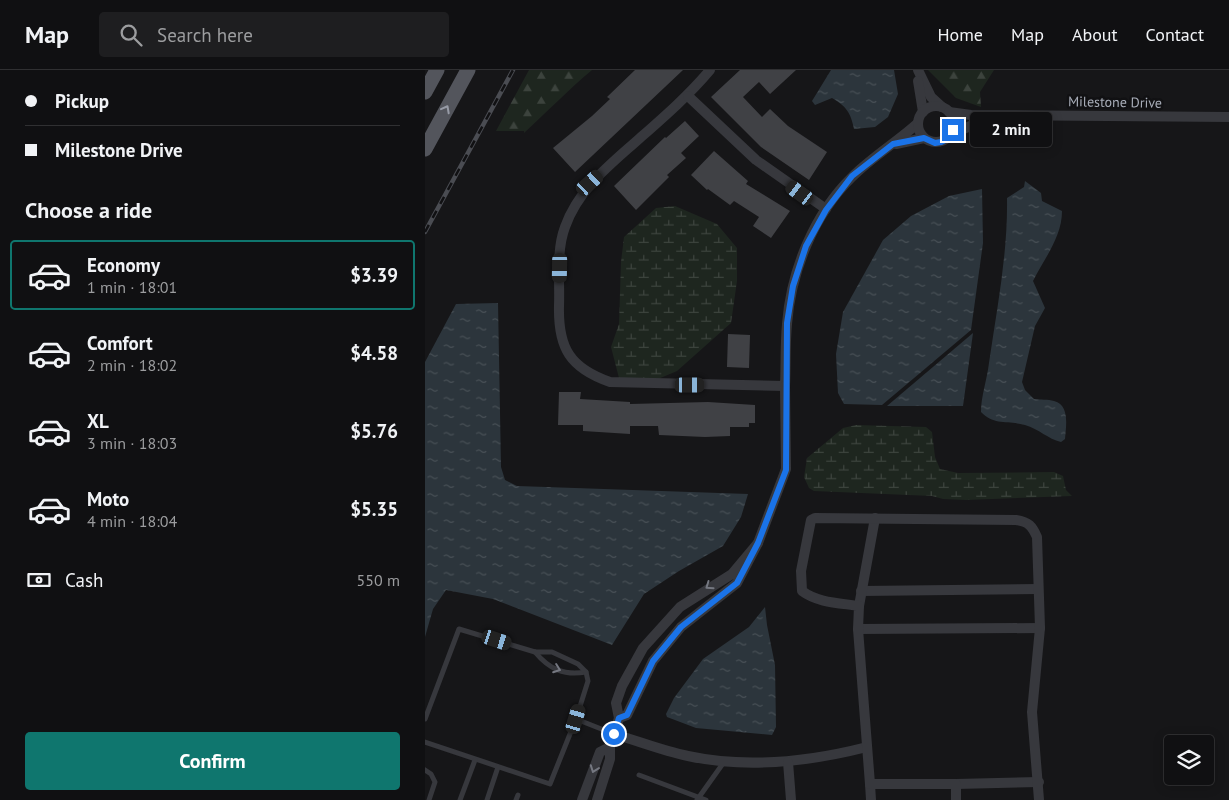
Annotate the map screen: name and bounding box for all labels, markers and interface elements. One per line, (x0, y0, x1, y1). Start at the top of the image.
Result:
search box (99, 12, 449, 57)
text: Map (25, 19, 69, 50)
icon: search (117, 21, 145, 49)
text: Search here (157, 23, 253, 47)
text: Home (937, 23, 983, 46)
text: Map (1011, 23, 1044, 46)
text: About (1072, 23, 1118, 46)
text: Contact (1146, 23, 1204, 46)
text: Pickup (55, 89, 109, 113)
street label: Milestone Drive (1068, 92, 1162, 112)
one-way arrow (440, 106, 450, 115)
callout: 2 min (971, 112, 1053, 148)
route end (942, 119, 964, 141)
text: 2 min (991, 119, 1031, 139)
text: Milestone Drive (55, 138, 183, 162)
car (573, 167, 606, 199)
car (783, 178, 816, 208)
text: Choose a ride (25, 196, 152, 224)
icon: car (27, 253, 72, 298)
text: Economy (87, 253, 160, 277)
car (552, 253, 567, 283)
text: $3.39 (350, 263, 398, 287)
text: 1 min · 18:01 (87, 277, 177, 297)
icon: car (27, 331, 72, 376)
text: Comfort (87, 331, 153, 355)
text: $4.58 (350, 341, 398, 365)
text: 2 min · 18:02 (87, 355, 177, 375)
car (675, 378, 705, 393)
icon: car (27, 409, 72, 454)
text: XL (87, 409, 109, 433)
text: $5.76 (350, 419, 398, 443)
text: 3 min · 18:03 (87, 433, 177, 453)
icon: car (27, 487, 72, 532)
text: Moto (87, 487, 129, 511)
text: $5.35 (350, 497, 398, 521)
text: 4 min · 18:04 (87, 511, 177, 531)
icon: cash (25, 566, 53, 594)
text: Cash (65, 568, 103, 592)
text: 550 m (357, 570, 400, 590)
one-way arrow (706, 580, 715, 590)
car (480, 628, 513, 652)
one-way arrow (553, 663, 561, 673)
car (564, 702, 587, 736)
route start (603, 723, 625, 745)
button: Confirm (25, 732, 400, 790)
map controls (1164, 735, 1214, 785)
button: layers (1164, 735, 1214, 785)
one-way arrow (590, 764, 600, 772)

